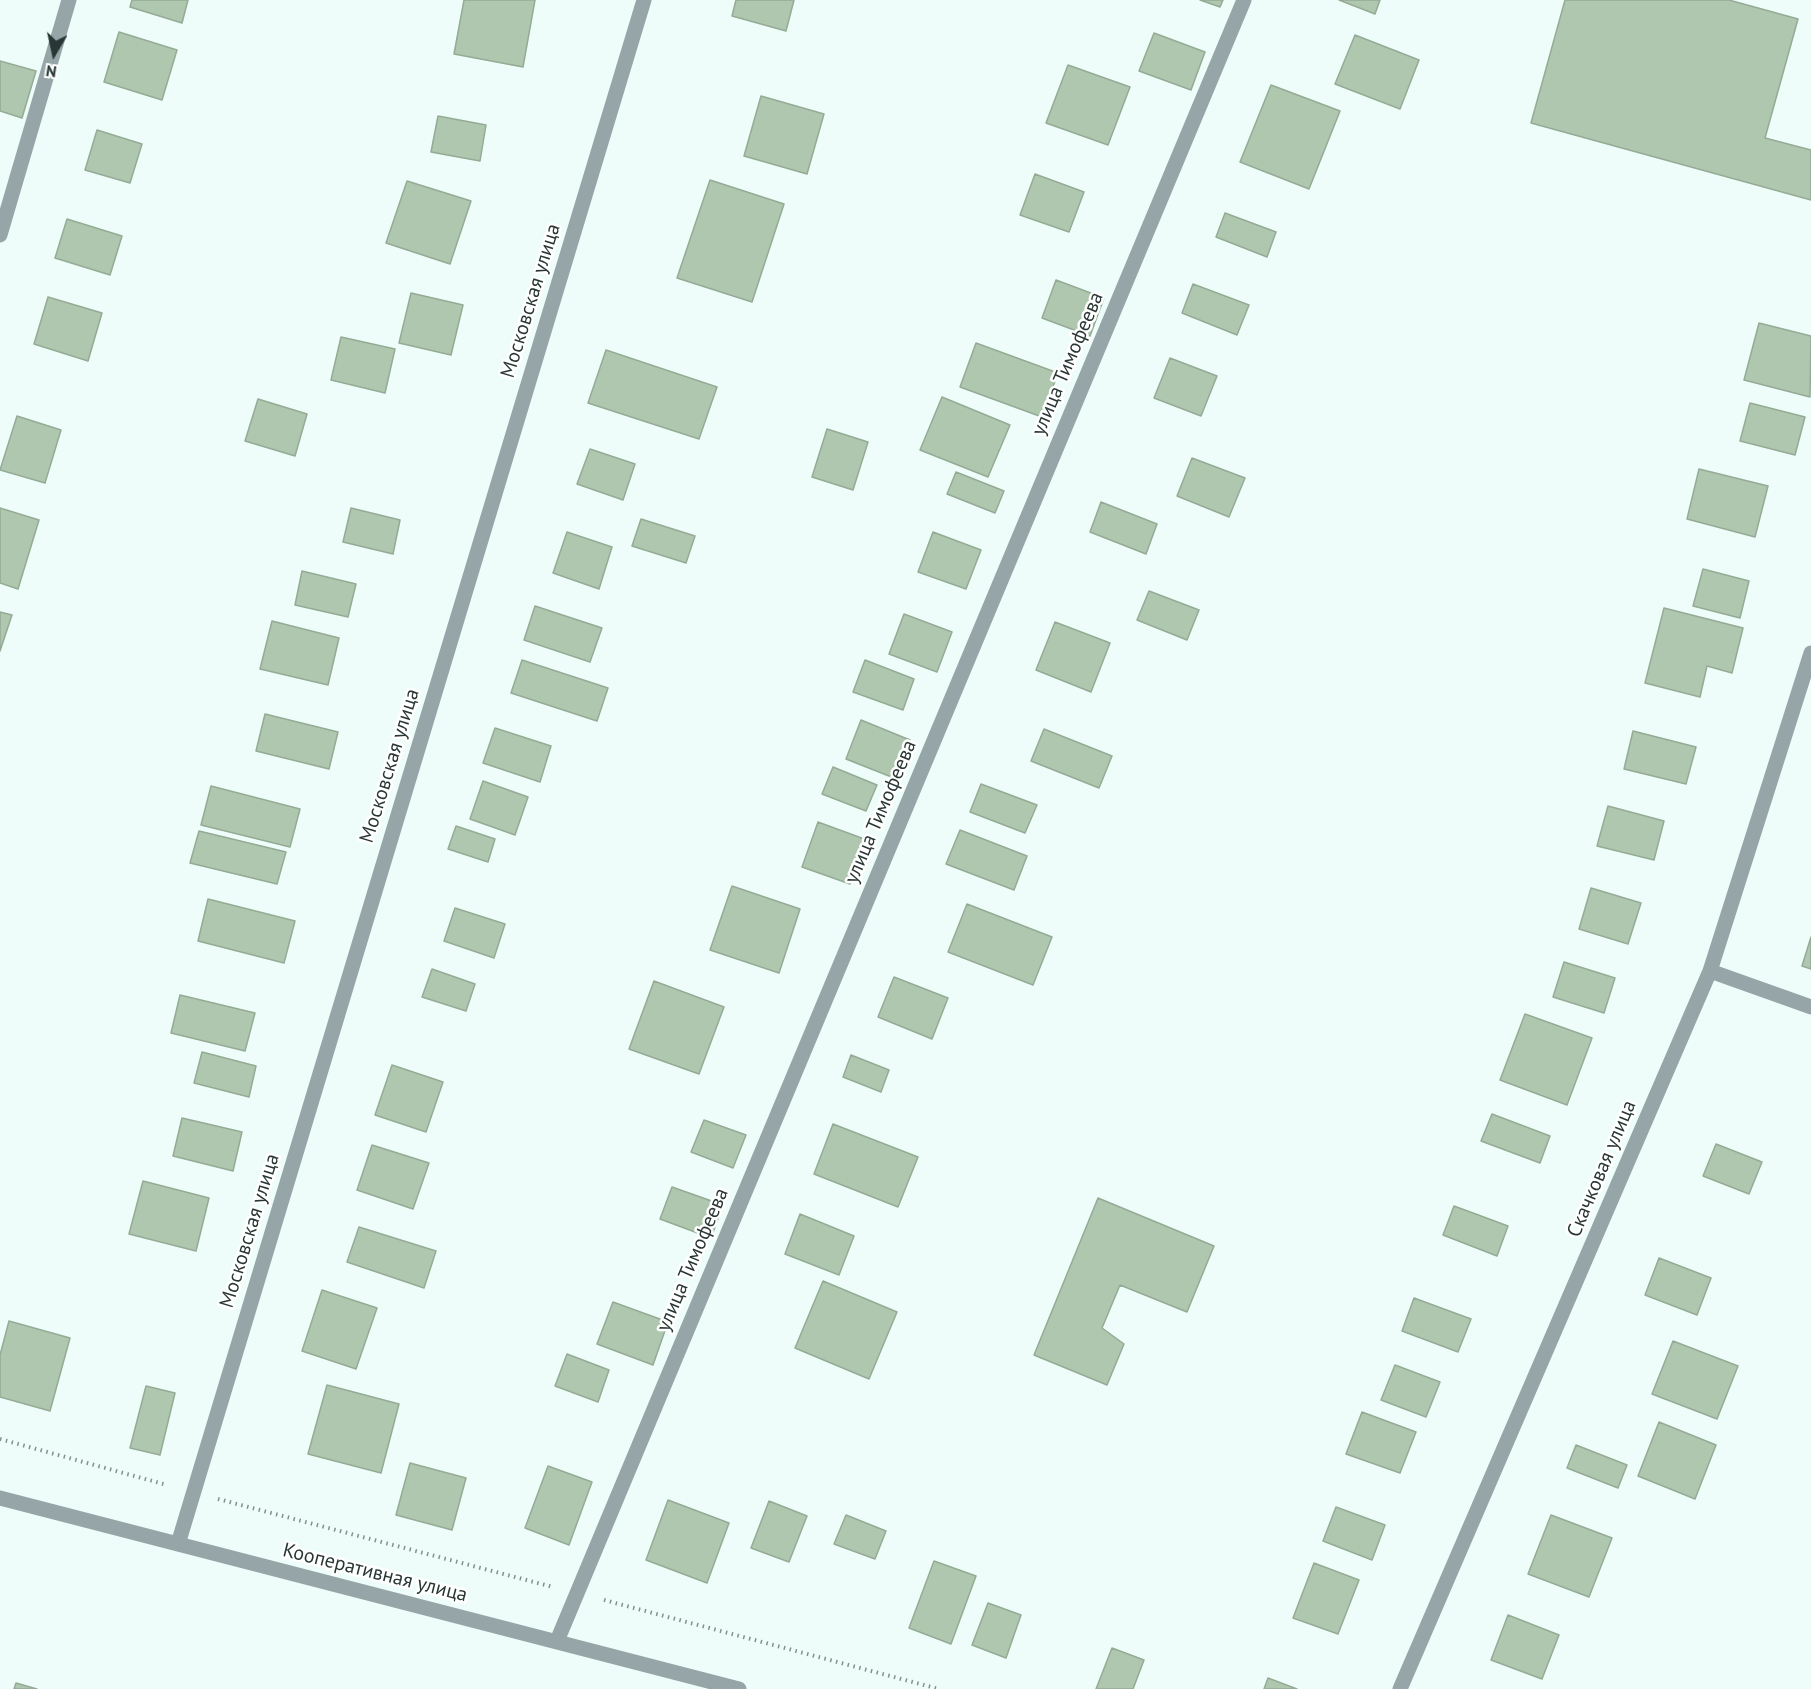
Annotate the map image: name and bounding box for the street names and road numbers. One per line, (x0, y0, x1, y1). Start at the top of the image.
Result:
street label: Московская улица (496, 221, 566, 381)
street label: улица Тимофеева (1027, 289, 1109, 439)
street label: Московская улица (355, 686, 425, 846)
street label: улица Тимофеева (840, 737, 922, 887)
street label: Скачковая улица (1562, 1097, 1642, 1241)
street label: Московская улица (215, 1151, 285, 1311)
street label: улица Тимофеева (652, 1185, 734, 1335)
street label: Кооперативная улица (280, 1538, 470, 1608)

